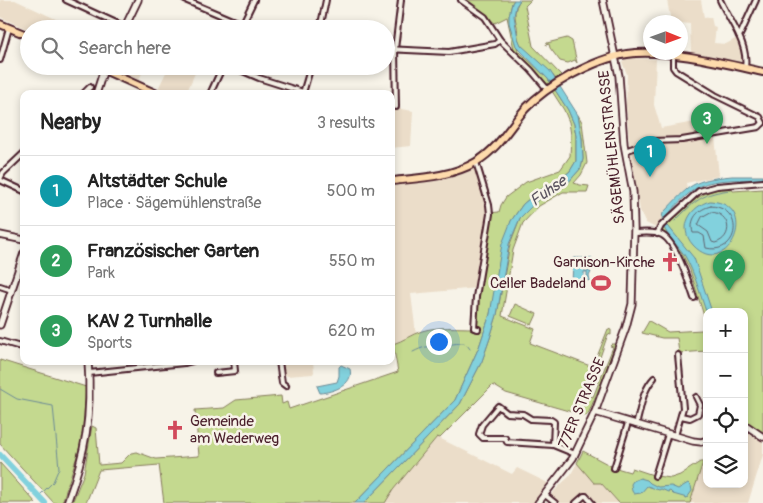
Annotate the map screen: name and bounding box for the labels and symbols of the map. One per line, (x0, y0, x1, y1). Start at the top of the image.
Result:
north arrow (643, 15, 688, 60)
street label: SÄGEMÜHLENSTRASSE (594, 69, 630, 225)
pin: 3 (691, 103, 723, 144)
pin: 1 (634, 136, 666, 177)
water label: Fuhse (526, 170, 572, 211)
pin: 2 (713, 250, 745, 291)
church icon: Garnison-Kirche (659, 251, 681, 273)
place label: Garnison-Kirche (553, 253, 656, 272)
sports icon: Celler Badeland (590, 272, 612, 294)
place label: Celler Badeland (490, 274, 586, 293)
your location (426, 329, 452, 355)
street label: 77ER STRASSE (554, 355, 610, 451)
place label: Gemeinde am Wederweg (190, 412, 279, 448)
church icon: Gemeinde am Wederweg (164, 419, 186, 441)

